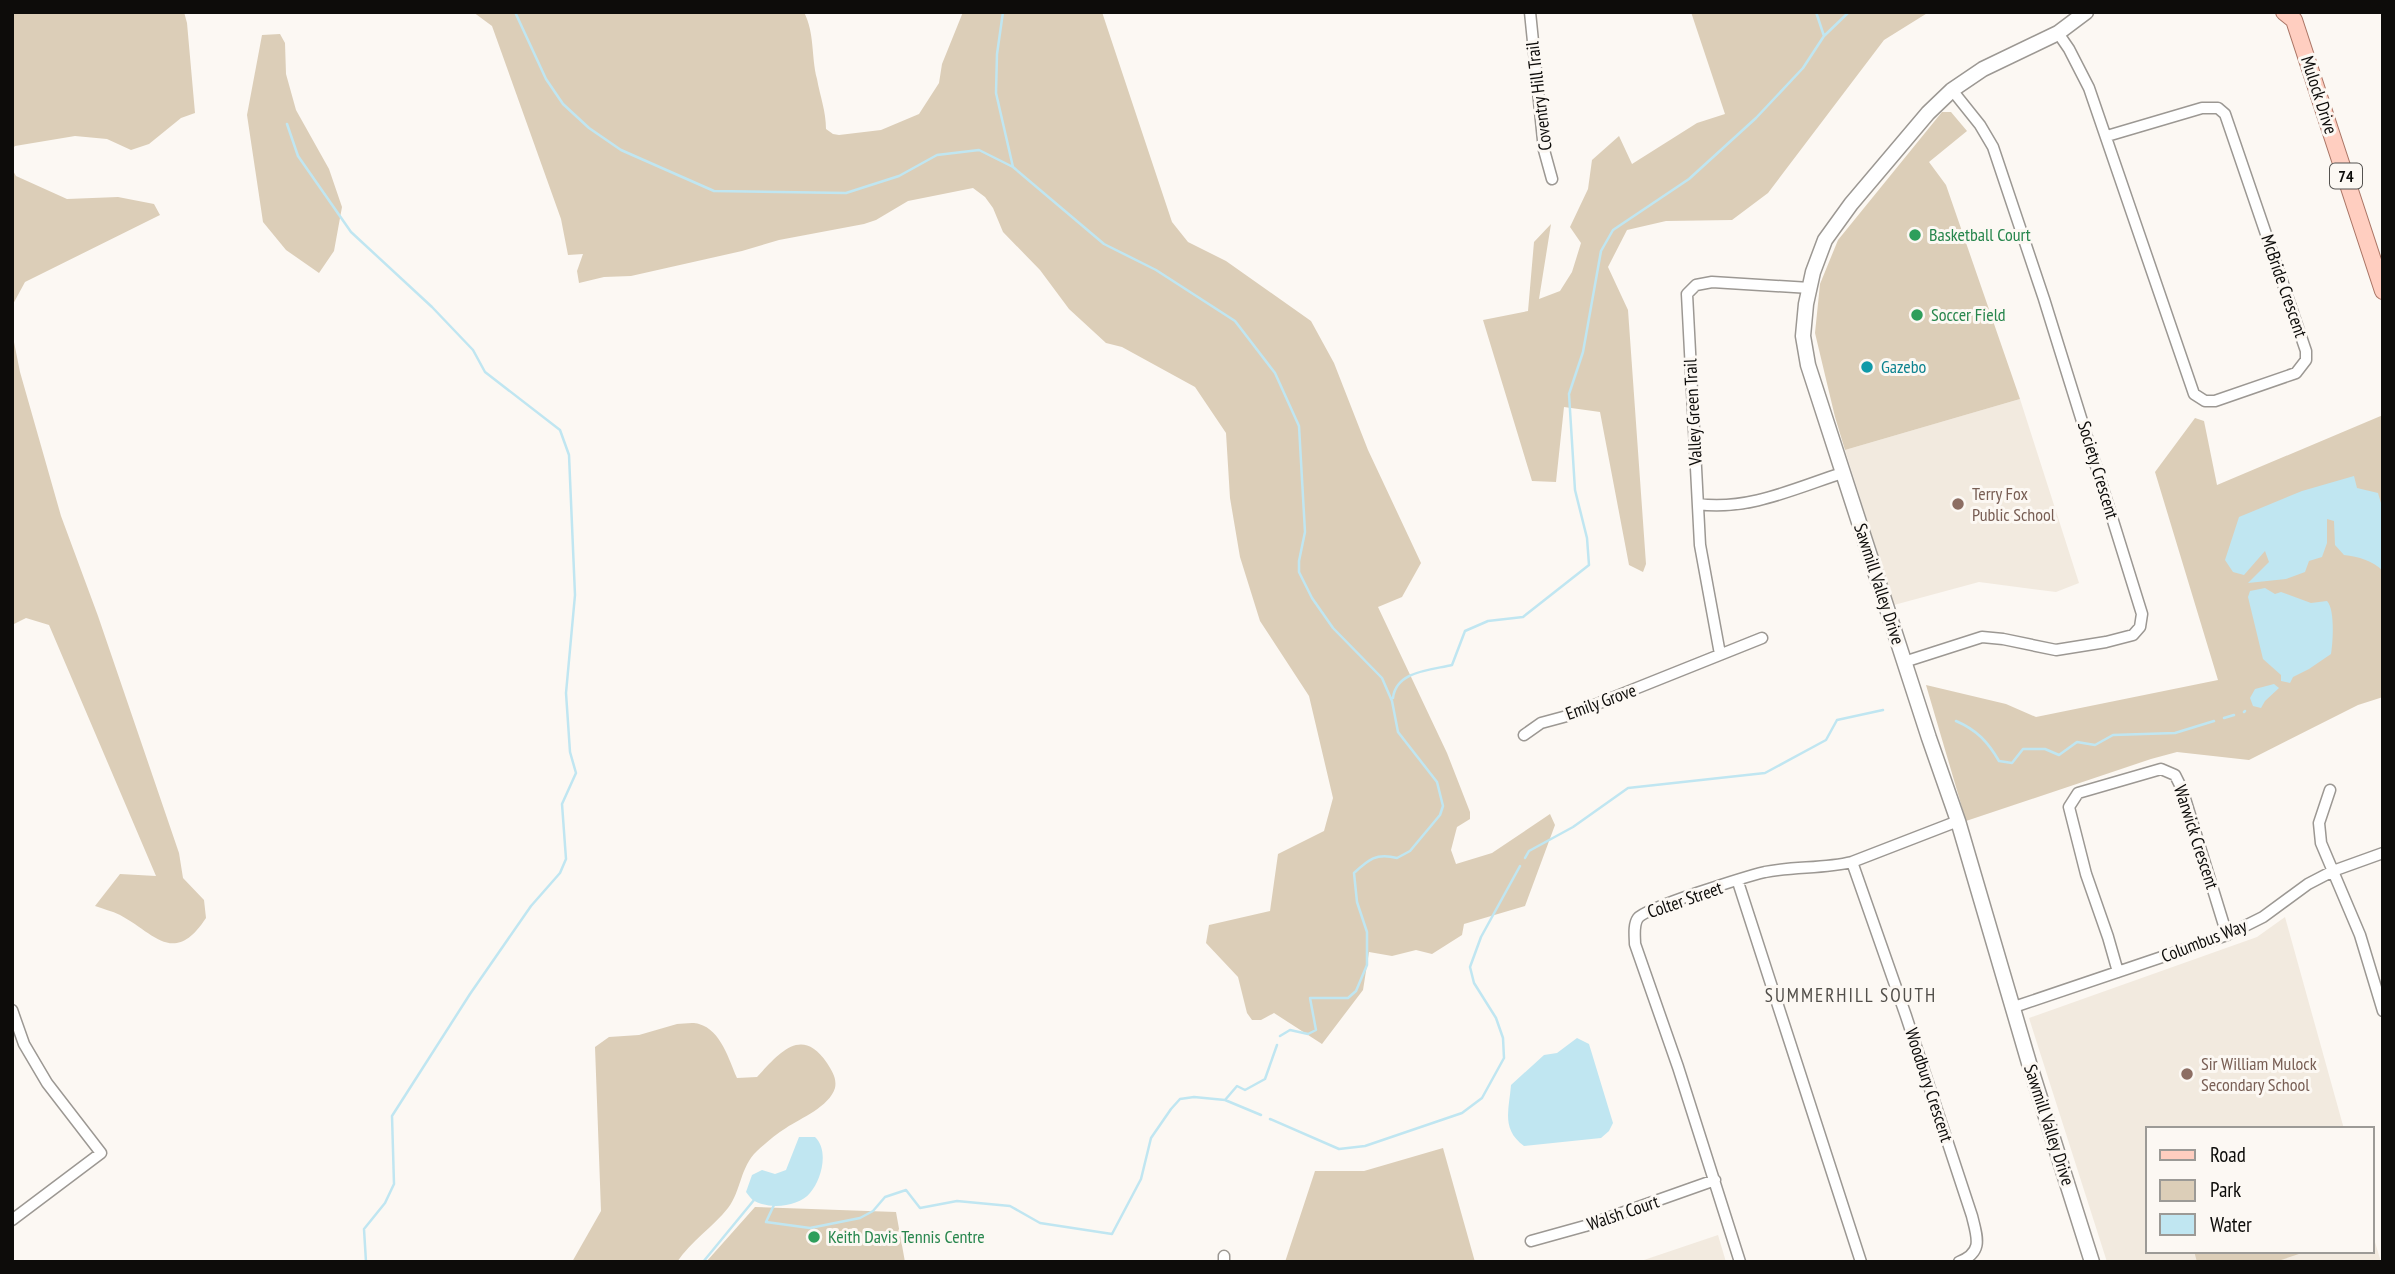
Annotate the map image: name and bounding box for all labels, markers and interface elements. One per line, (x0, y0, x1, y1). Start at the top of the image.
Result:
street label: Coventry Hill Trail (1520, 39, 1557, 152)
street label: Mulock Drive (2296, 53, 2343, 137)
road number: 74 (2330, 164, 2362, 188)
place label: Basketball Court (1929, 223, 2031, 246)
marker: Basketball Court (1907, 227, 1923, 243)
street label: McBride Crescent (2256, 231, 2313, 340)
place label: Soccer Field (1931, 303, 2006, 326)
marker: Soccer Field (1909, 307, 1925, 323)
place label: Gazebo (1881, 355, 1927, 378)
street label: Valley Green Trail (1678, 357, 1707, 467)
marker: Gazebo (1859, 359, 1875, 375)
street label: Society Crescent (2073, 418, 2124, 522)
place label: Terry Fox Public School (1972, 482, 2056, 526)
marker: Terry Fox Public School (1950, 496, 1966, 512)
street label: Sawmill Valley Drive (1849, 520, 1910, 647)
street label: Emily Grove (1562, 678, 1639, 725)
street label: Warwick Crescent (2169, 782, 2224, 892)
street label: Colter Street (1644, 876, 1725, 923)
street label: Columbus Way (2158, 914, 2250, 967)
district label: SUMMERHILL SOUTH (1765, 983, 1937, 1007)
street label: Woodbury Crescent (1900, 1025, 1959, 1145)
place label: Sir William Mulock Secondary School (2201, 1052, 2317, 1096)
street label: Sawmill Valley Drive (2019, 1061, 2080, 1188)
marker: Sir William Mulock Secondary School (2179, 1066, 2195, 1082)
legend (2146, 1127, 2374, 1253)
text: Road (2210, 1141, 2246, 1168)
text: Park (2210, 1176, 2241, 1203)
street label: Walsh Court (1584, 1190, 1662, 1236)
text: Water (2210, 1211, 2252, 1238)
place label: Keith Davis Tennis Centre (828, 1225, 985, 1248)
marker: Keith Davis Tennis Centre (806, 1229, 822, 1245)

